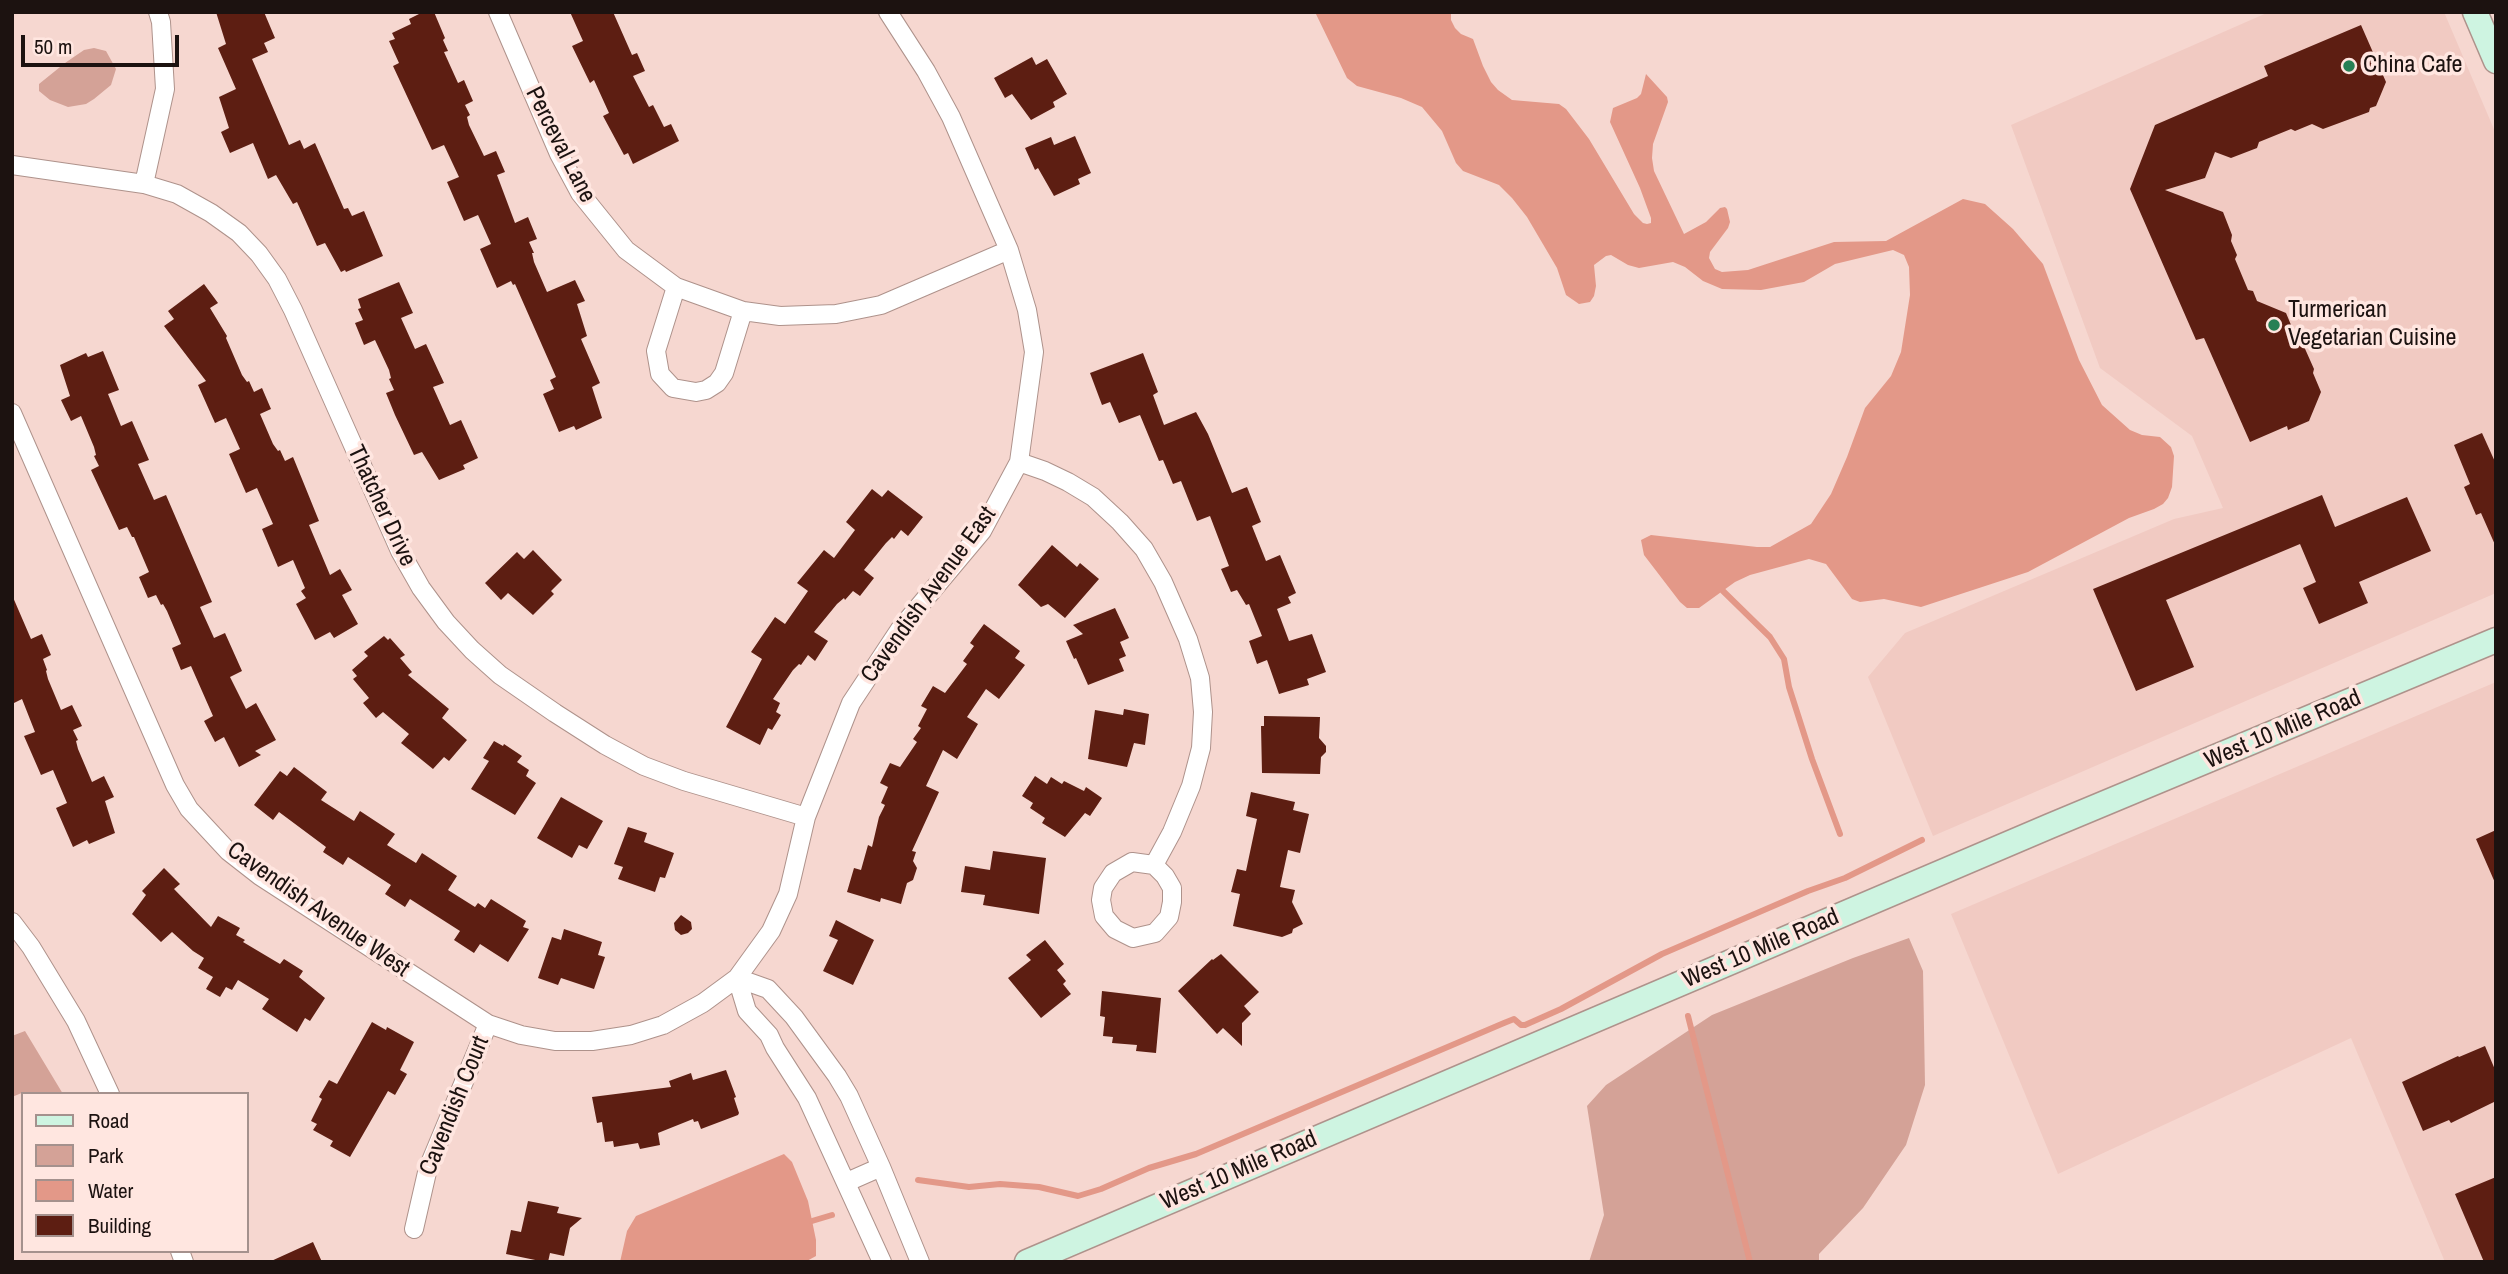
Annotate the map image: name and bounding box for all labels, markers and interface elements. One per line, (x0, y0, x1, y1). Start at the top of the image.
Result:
scale bar (24, 21, 182, 65)
text: 50 m (34, 32, 72, 61)
place label: China Cafe (2363, 52, 2463, 80)
marker: China Cafe (2341, 58, 2357, 74)
street label: Perceval Lane (519, 82, 601, 208)
place label: Turmerican Vegetarian Cuisine (2288, 297, 2457, 353)
marker: Turmerican Vegetarian Cuisine (2266, 317, 2282, 333)
street label: Thatcher Drive (340, 441, 422, 571)
street label: Cavendish Avenue East (855, 501, 1003, 689)
street label: West 10 Mile Road (2201, 684, 2365, 776)
street label: Cavendish Avenue West (221, 836, 415, 984)
street label: West 10 Mile Road (1679, 903, 1843, 995)
street label: Cavendish Court (414, 1032, 496, 1180)
legend (21, 1092, 248, 1253)
text: Road (88, 1106, 129, 1135)
street label: West 10 Mile Road (1157, 1125, 1321, 1217)
text: Park (88, 1141, 123, 1170)
text: Water (88, 1176, 133, 1205)
text: Building (88, 1211, 151, 1240)

